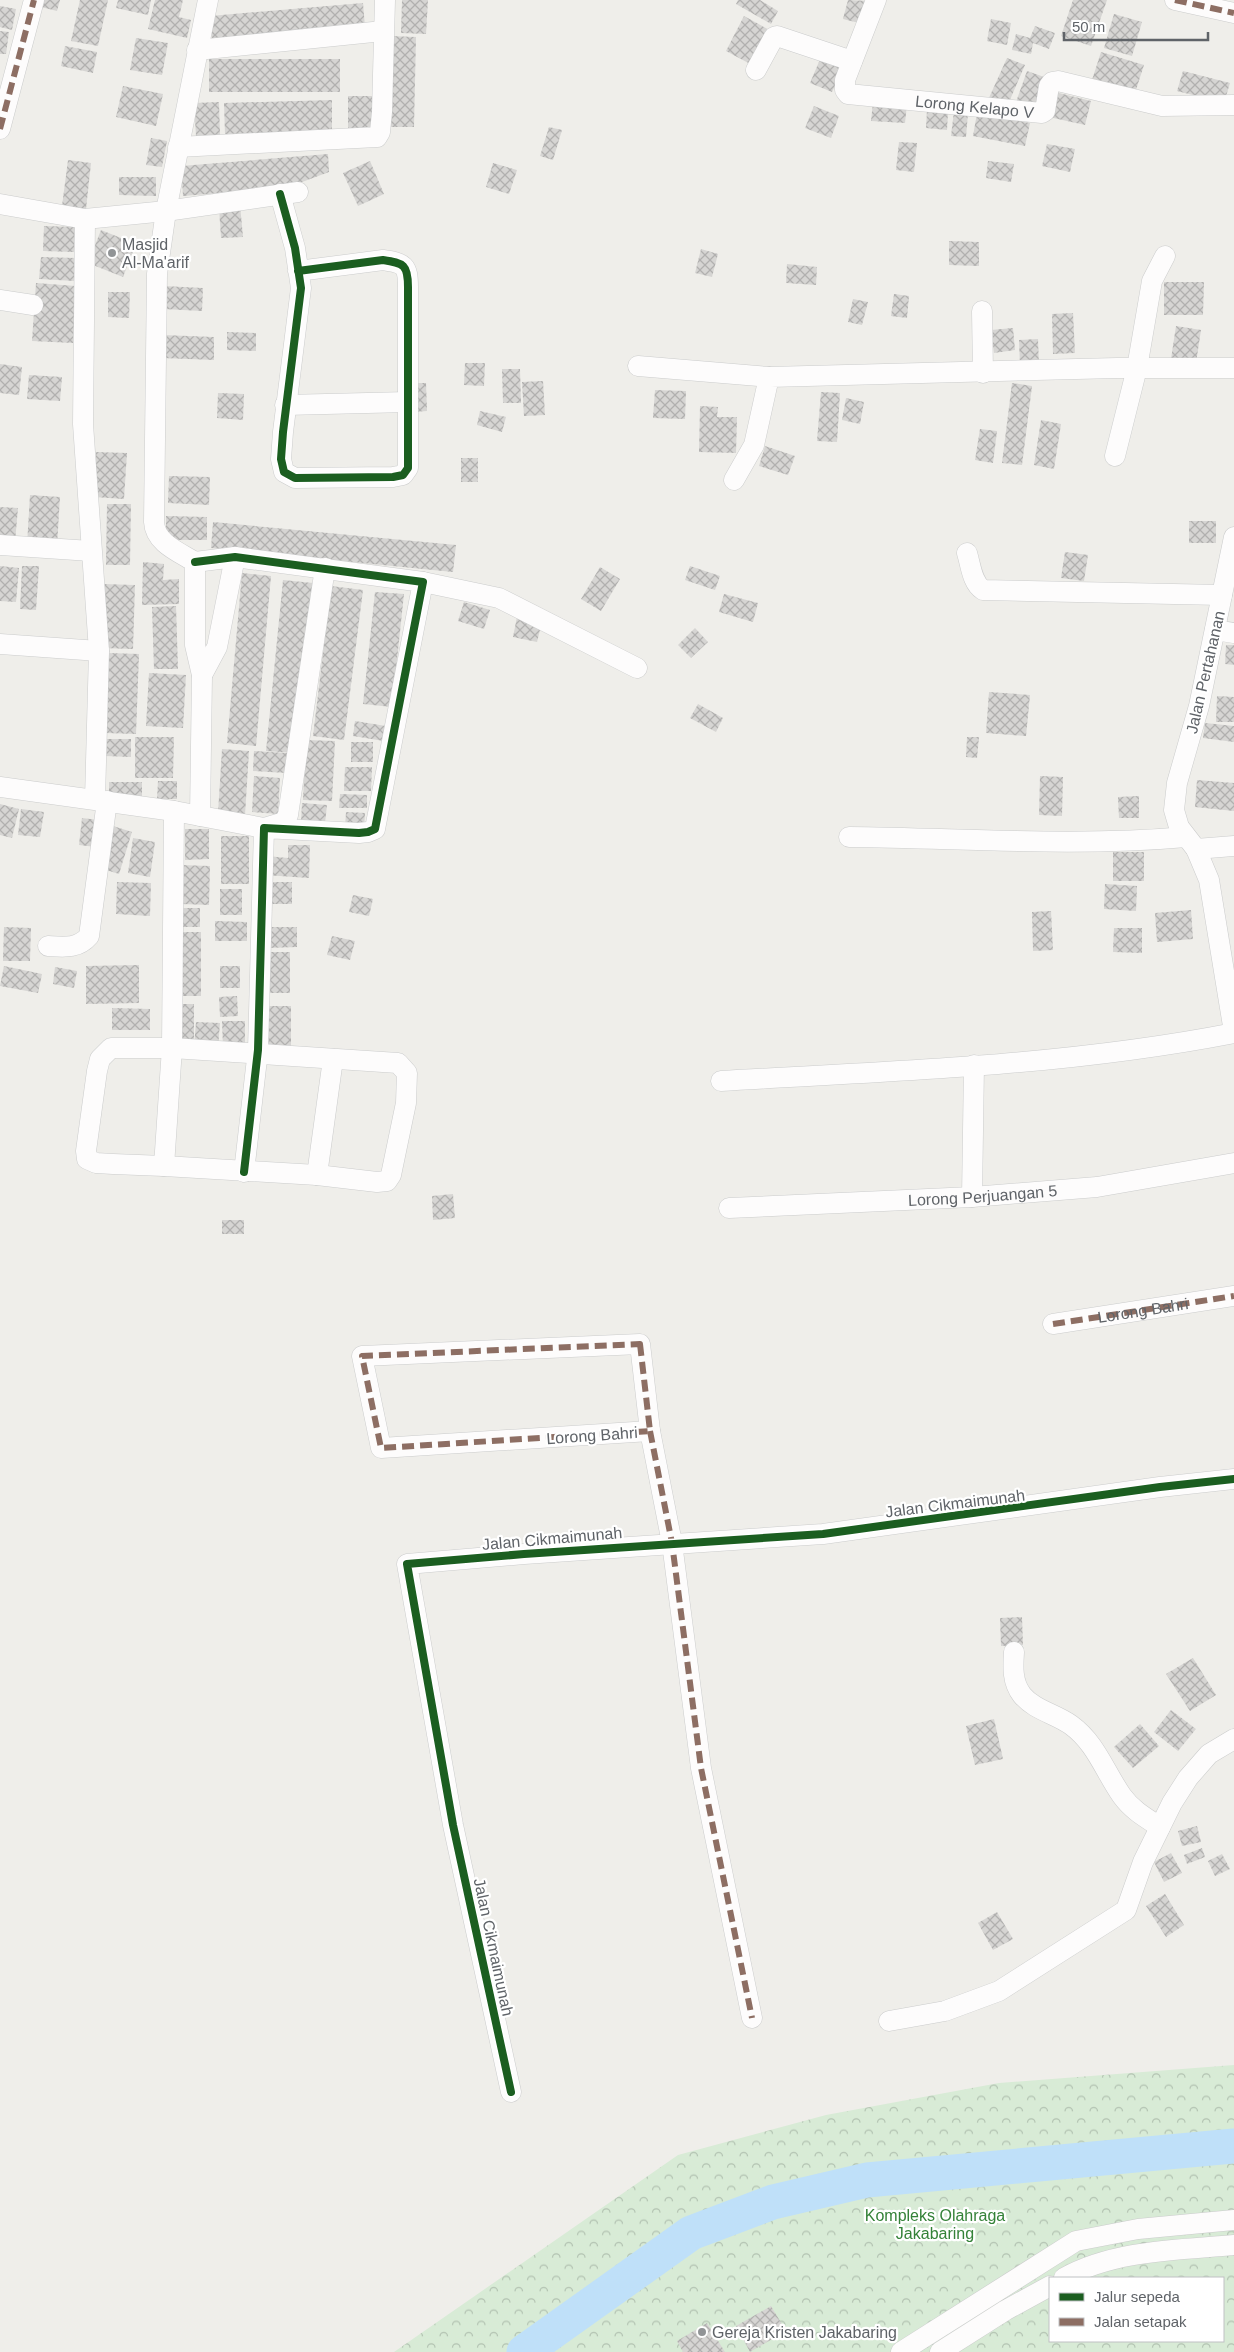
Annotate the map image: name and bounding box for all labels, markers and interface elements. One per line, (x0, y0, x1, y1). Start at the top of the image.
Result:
scale bar (1064, 10, 1208, 42)
text: 50 m (1072, 18, 1105, 35)
street label: Lorong Kelapo V (914, 93, 1035, 121)
place label: Masjid Al-Ma'arif (122, 236, 190, 271)
marker: Masjid Al-Ma'arif (106, 247, 118, 259)
street label: Jalan Pertahanan (1183, 609, 1228, 735)
street label: Lorong Perjuangan 5 (908, 1182, 1058, 1209)
street label: Lorong Bahri (1096, 1295, 1190, 1326)
street label: Lorong Bahri (546, 1424, 638, 1447)
street label: Jalan Cikmaimunah (884, 1486, 1026, 1520)
street label: Jalan Cikmaimunah (481, 1524, 623, 1553)
street label: Jalan Cikmaimunah (471, 1877, 516, 2018)
park label: Kompleks Olahraga Jakabaring (865, 2207, 1005, 2242)
legend (1049, 2277, 1224, 2342)
text: Jalur sepeda (1094, 2288, 1181, 2305)
text: Jalan setapak (1094, 2313, 1187, 2330)
place label: Gereja Kristen Jakabaring (712, 2324, 897, 2341)
marker: Gereja Kristen Jakabaring (696, 2326, 708, 2338)

